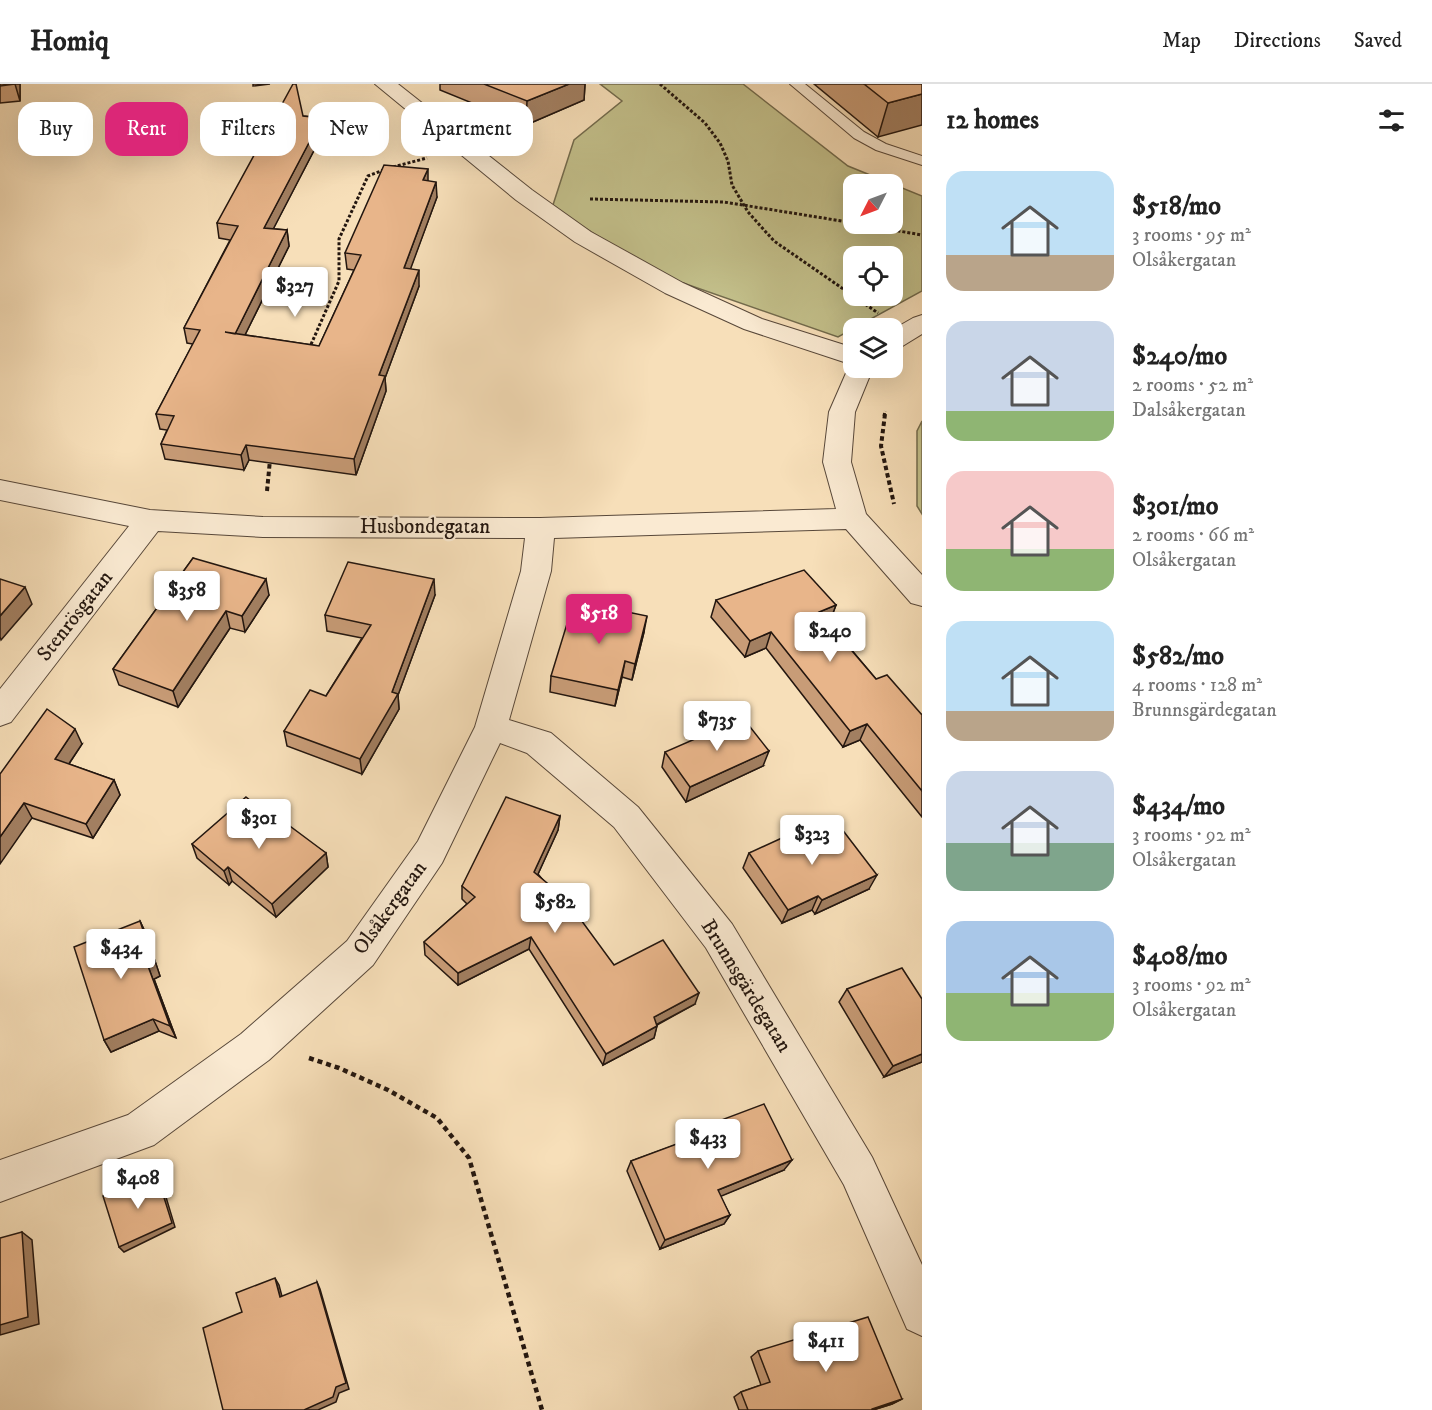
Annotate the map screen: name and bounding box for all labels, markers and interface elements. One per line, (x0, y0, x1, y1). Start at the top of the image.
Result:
text: Homiq (30, 24, 109, 59)
text: Map (1162, 28, 1201, 54)
text: Directions (1234, 28, 1321, 54)
text: Saved (1354, 28, 1402, 54)
chip: Buy (18, 102, 93, 156)
chip: Rent (105, 102, 188, 156)
chip: Filters (200, 102, 296, 156)
chip: New (308, 102, 389, 156)
chip: Apartment (401, 102, 533, 156)
text: 12 homes (946, 104, 1039, 137)
icon: filters (1375, 104, 1408, 137)
north arrow (843, 174, 903, 234)
map controls (843, 174, 903, 378)
text: $518/mo (1132, 190, 1221, 223)
icon: home (994, 195, 1066, 267)
text: 3 rooms · 95 m² (1132, 223, 1251, 248)
button: locate (843, 246, 903, 306)
text: Olsåkergatan (1132, 248, 1236, 273)
pin: $327 (259, 267, 331, 318)
text: $327 (276, 274, 314, 299)
button: layers (843, 318, 903, 378)
text: $240/mo (1132, 340, 1227, 373)
icon: home (994, 345, 1066, 417)
text: 2 rooms · 52 m² (1132, 373, 1253, 398)
text: Dalsåkergatan (1132, 398, 1246, 423)
text: $301/mo (1132, 490, 1218, 523)
icon: home (994, 495, 1066, 567)
street label: Husbondegatan (360, 514, 490, 540)
text: 2 rooms · 66 m² (1132, 523, 1254, 548)
text: Olsåkergatan (1132, 548, 1236, 573)
street label: Stenrösgatan (31, 565, 119, 667)
pin: $358 (151, 571, 223, 622)
text: $358 (168, 578, 206, 603)
pin: $518 (563, 594, 635, 645)
text: $518 (580, 601, 618, 626)
pin: $240 (794, 612, 866, 663)
text: $240 (808, 619, 852, 644)
text: $582/mo (1132, 640, 1224, 673)
icon: home (994, 645, 1066, 717)
text: 4 rooms · 128 m² (1132, 673, 1262, 698)
text: Brunnsgärdegatan (1132, 698, 1277, 723)
pin: $735 (681, 701, 753, 752)
text: $735 (698, 708, 736, 733)
text: $434/mo (1132, 790, 1225, 823)
icon: home (994, 795, 1066, 867)
pin: $301 (223, 799, 295, 850)
text: $301 (241, 806, 277, 831)
pin: $323 (776, 815, 848, 866)
text: $323 (794, 822, 830, 847)
text: 3 rooms · 92 m² (1132, 823, 1251, 848)
text: Olsåkergatan (1132, 848, 1236, 873)
street label: Olsåkergatan (347, 856, 433, 960)
pin: $582 (519, 883, 591, 934)
text: $582 (535, 890, 575, 915)
street label: Brunnsgärdegatan (695, 915, 797, 1057)
pin: $434 (85, 929, 157, 980)
text: $434 (100, 936, 142, 961)
text: $408/mo (1132, 940, 1227, 973)
icon: home (994, 945, 1066, 1017)
text: 3 rooms · 92 m² (1132, 973, 1251, 998)
text: Olsåkergatan (1132, 998, 1236, 1023)
pin: $433 (672, 1119, 744, 1170)
text: $433 (689, 1126, 727, 1151)
pin: $408 (102, 1159, 174, 1210)
text: $408 (116, 1166, 160, 1191)
pin: $411 (790, 1322, 862, 1373)
text: $411 (807, 1329, 845, 1354)

